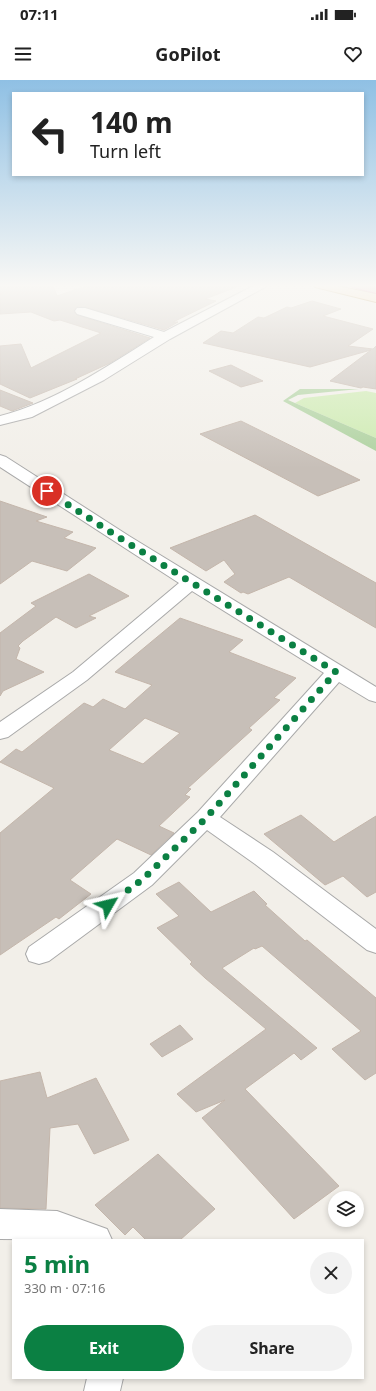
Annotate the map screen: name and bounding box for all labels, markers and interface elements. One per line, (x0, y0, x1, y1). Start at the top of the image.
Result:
text: 07:11 (20, 4, 59, 24)
text: GoPilot (155, 42, 221, 66)
icon: menu (12, 43, 34, 65)
icon: heart (342, 43, 364, 65)
text: 140 m (90, 103, 173, 141)
icon: left (24, 108, 76, 160)
text: Turn left (90, 139, 161, 163)
pin (30, 474, 64, 508)
icon: arrive (36, 480, 58, 502)
position arrow (87, 884, 129, 926)
map controls (328, 1191, 364, 1227)
button: layers (328, 1191, 364, 1227)
text: 5 min (24, 1247, 90, 1280)
button: close (310, 1252, 352, 1294)
text: 330 m · 07:16 (24, 1279, 105, 1297)
button: Exit (24, 1325, 184, 1371)
button: Share (192, 1325, 352, 1371)

